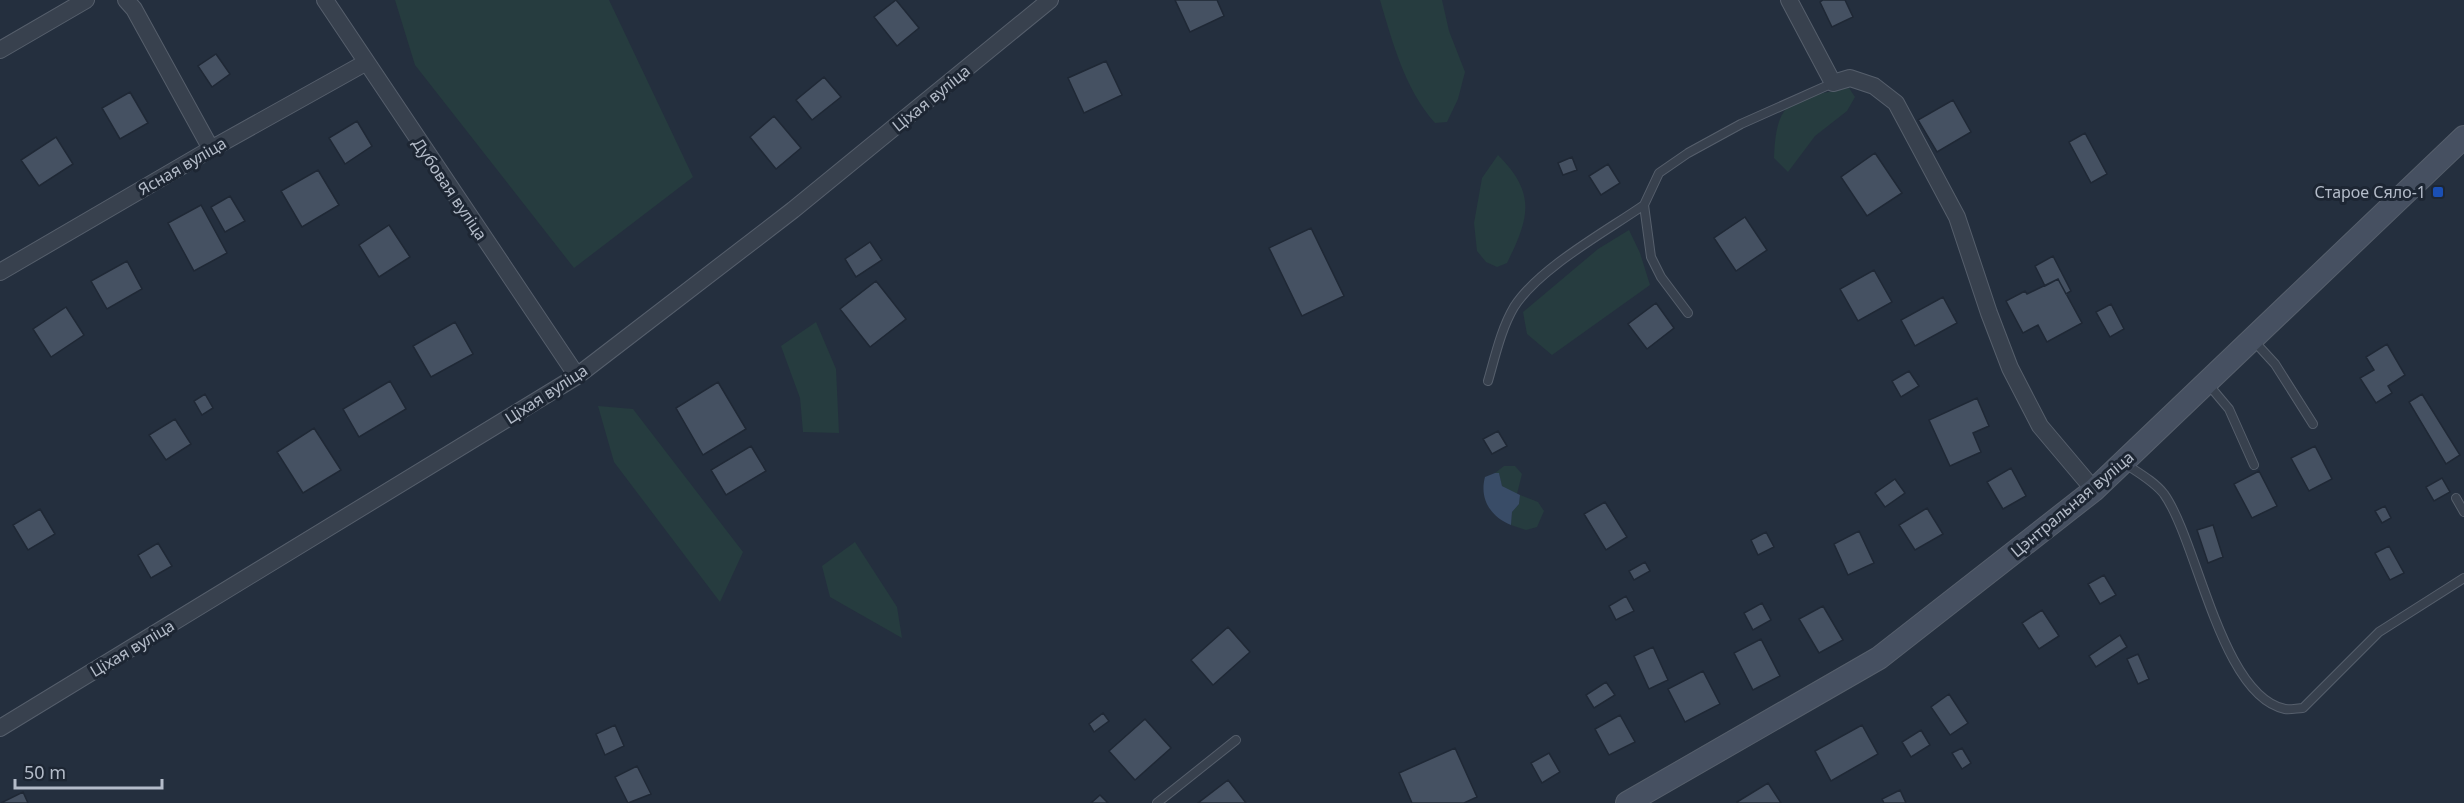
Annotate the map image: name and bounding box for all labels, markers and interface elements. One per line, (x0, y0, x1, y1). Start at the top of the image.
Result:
street label: Ціхая вуліца (887, 60, 975, 136)
street label: Ясная вуліца (134, 132, 230, 200)
street label: Дубовая вуліца (408, 133, 492, 245)
place label: Старое Сяло-1 (2315, 181, 2426, 203)
marker: Старое Сяло-1 (2431, 185, 2445, 199)
street label: Ціхая вуліца (500, 359, 592, 429)
street label: Цэнтральная вуліца (2006, 446, 2138, 562)
street label: Ціхая вуліца (86, 614, 178, 682)
scale bar (15, 752, 162, 790)
text: 50 m (24, 760, 66, 784)

